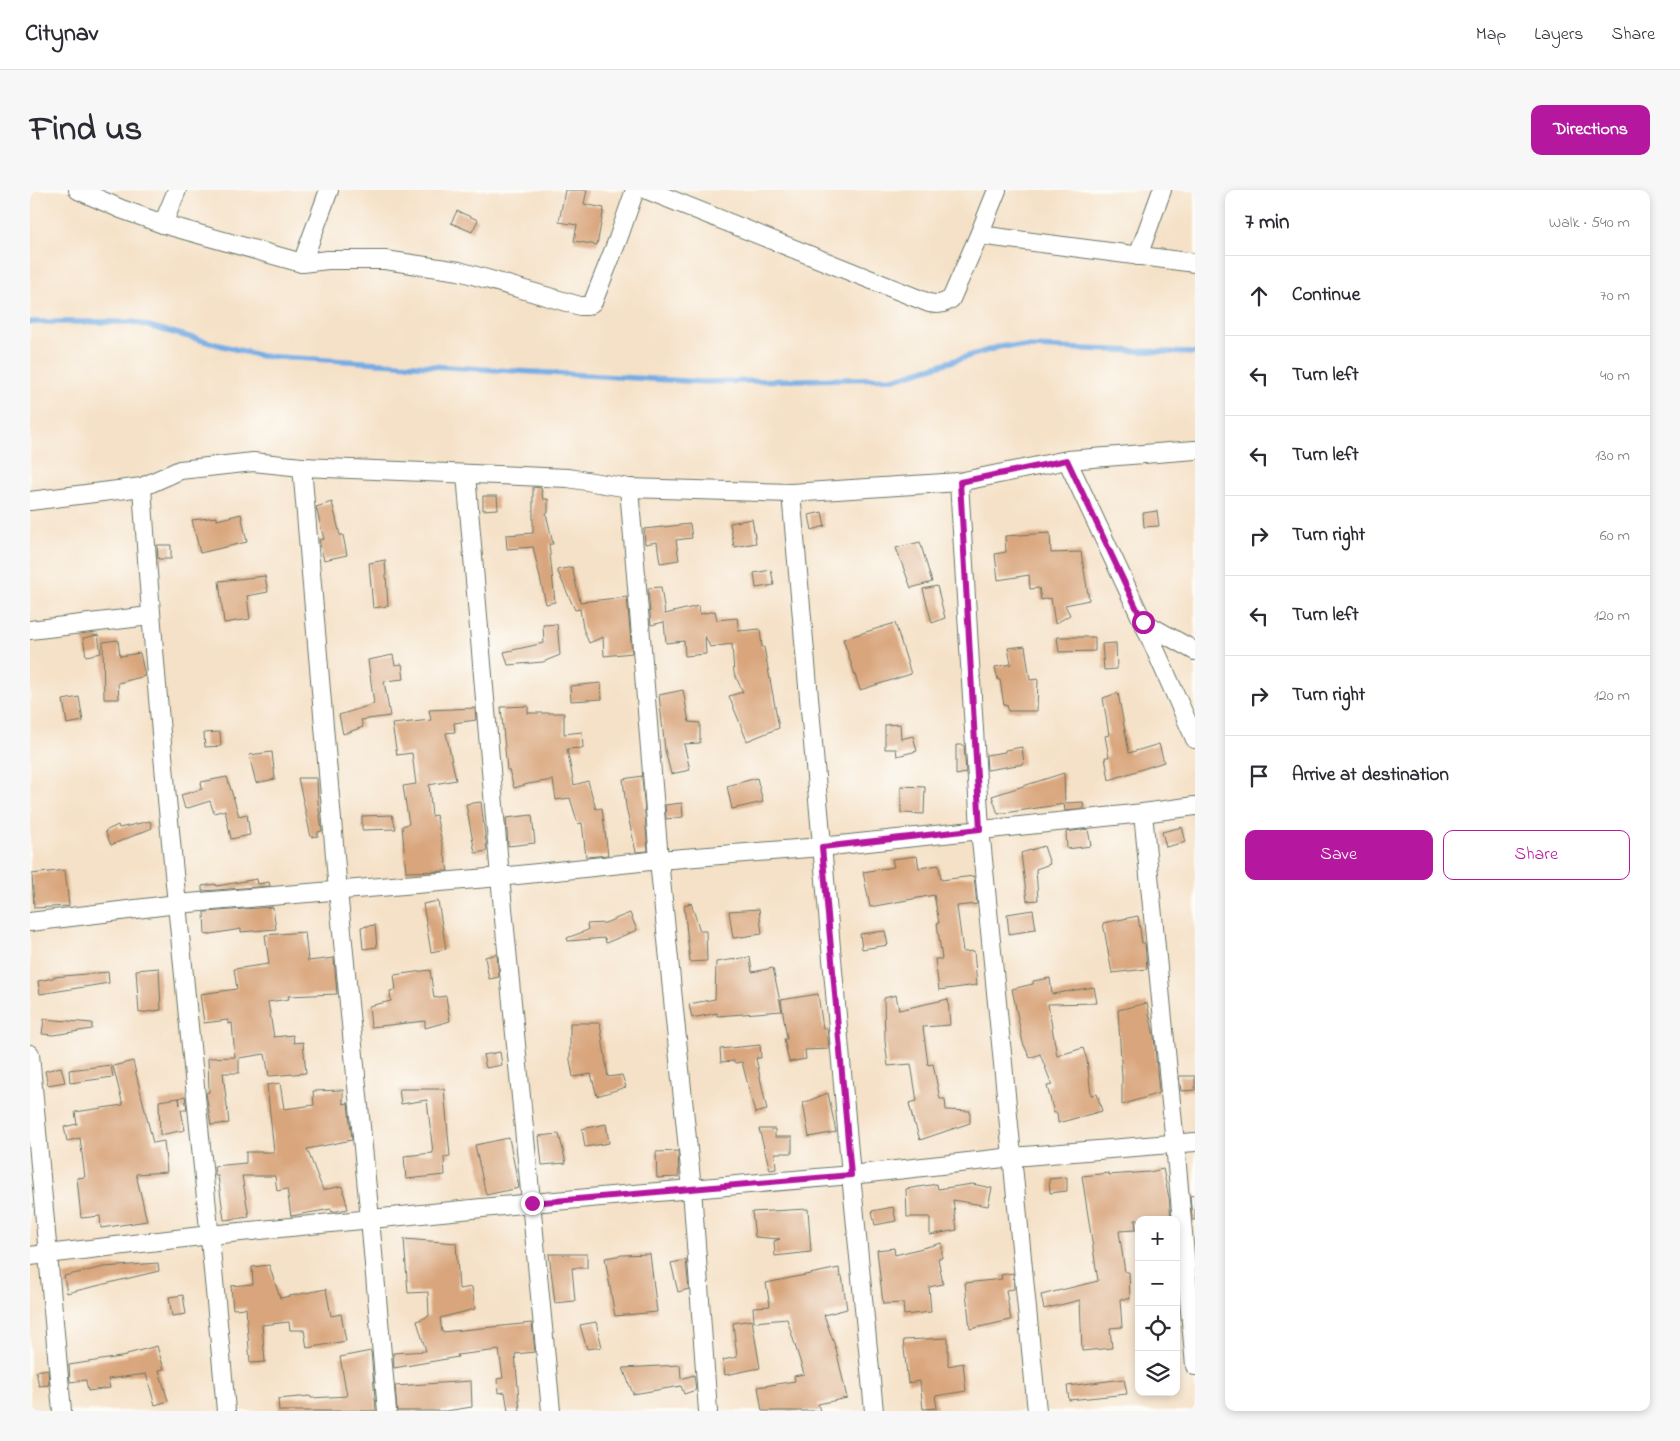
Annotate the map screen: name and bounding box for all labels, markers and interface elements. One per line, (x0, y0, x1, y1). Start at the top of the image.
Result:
text: Citynav (25, 17, 98, 52)
text: Map (1476, 22, 1506, 48)
text: Layers (1534, 22, 1584, 48)
text: Share (1612, 22, 1655, 48)
text: Find us (30, 105, 142, 156)
button: Directions (1531, 105, 1650, 155)
text: 7 min (1245, 208, 1289, 238)
text: Walk · 540 m (1549, 211, 1630, 235)
icon: ahead (1245, 282, 1273, 310)
text: Continue (1292, 282, 1360, 309)
text: 70 m (1600, 284, 1630, 308)
icon: left (1245, 362, 1273, 390)
text: Turn left (1292, 362, 1359, 389)
text: 40 m (1600, 364, 1630, 388)
icon: left (1245, 442, 1273, 470)
text: Turn left (1292, 442, 1359, 469)
text: 130 m (1595, 444, 1630, 468)
icon: right (1245, 522, 1273, 550)
text: Turn right (1292, 522, 1365, 549)
text: 60 m (1600, 524, 1630, 548)
icon: left (1245, 602, 1273, 630)
text: Turn left (1292, 602, 1359, 629)
text: 120 m (1594, 604, 1630, 628)
route start (1132, 611, 1155, 634)
icon: right (1245, 682, 1273, 710)
text: Turn right (1292, 682, 1365, 709)
text: 120 m (1594, 684, 1630, 708)
icon: arrive (1245, 762, 1273, 790)
text: Arrive at destination (1292, 762, 1449, 789)
button: Save (1245, 830, 1433, 880)
button: Share (1443, 830, 1630, 880)
route end (521, 1192, 544, 1215)
map controls (1135, 1216, 1180, 1396)
button: + (1135, 1216, 1180, 1261)
button: − (1135, 1261, 1180, 1306)
button: locate (1135, 1306, 1180, 1351)
button: layers (1135, 1351, 1180, 1396)

